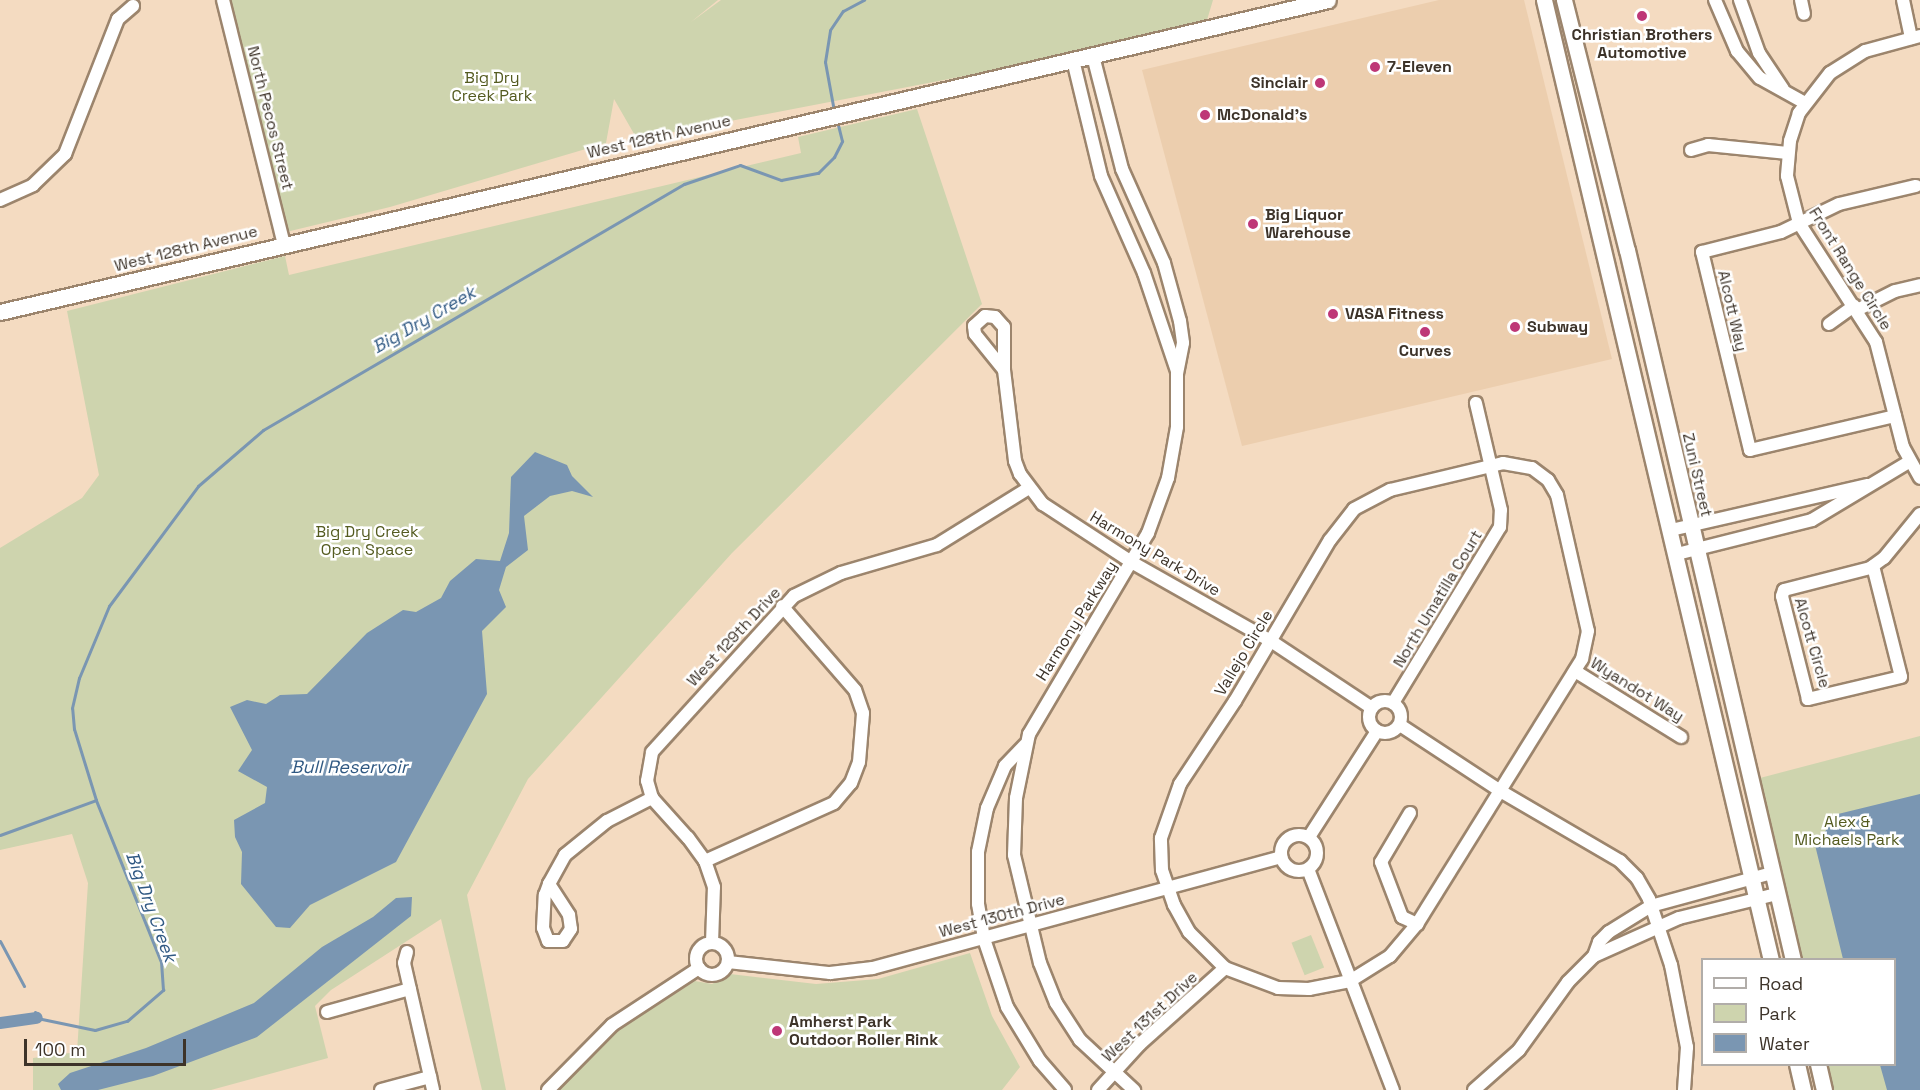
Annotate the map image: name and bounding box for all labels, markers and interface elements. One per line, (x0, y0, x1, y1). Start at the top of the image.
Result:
marker: Christian Brothers Automotive (1635, 9, 1649, 23)
place label: Christian Brothers Automotive (1572, 25, 1712, 63)
street label: North Pecos Street (243, 44, 297, 192)
place label: 7-Eleven (1387, 57, 1452, 77)
marker: 7-Eleven (1368, 60, 1382, 74)
park label: Big Dry Creek Park (452, 68, 532, 106)
place label: Sinclair (1251, 73, 1308, 93)
marker: Sinclair (1313, 76, 1327, 90)
place label: McDonald's (1217, 105, 1307, 125)
marker: McDonald's (1198, 108, 1212, 122)
street label: West 128th Avenue (585, 111, 733, 163)
street label: Front Range Circle (1804, 204, 1896, 334)
place label: Big Liquor Warehouse (1265, 205, 1351, 243)
marker: Big Liquor Warehouse (1246, 217, 1260, 231)
street label: West 128th Avenue (112, 222, 260, 276)
street label: Alcott Way (1713, 269, 1751, 353)
water label: Big Dry Creek (368, 282, 480, 358)
place label: VASA Fitness (1345, 304, 1444, 324)
marker: VASA Fitness (1326, 307, 1340, 321)
place label: Subway (1527, 317, 1588, 337)
marker: Subway (1508, 320, 1522, 334)
marker: Curves (1418, 325, 1432, 339)
place label: Curves (1399, 341, 1451, 361)
street label: Zuni Street (1678, 431, 1716, 519)
street label: Harmony Park Drive (1086, 507, 1224, 601)
park label: Big Dry Creek Open Space (316, 522, 418, 560)
street label: North Umatilla Court (1389, 527, 1487, 671)
street label: Harmony Parkway (1032, 558, 1122, 684)
street label: West 129th Drive (683, 583, 785, 691)
street label: Alcott Circle (1790, 596, 1834, 690)
street label: Vallejo Circle (1211, 607, 1277, 699)
street label: Wyandot Way (1587, 654, 1687, 726)
water label: Bull Reservoir (291, 756, 407, 778)
park label: Alex & Michaels Park (1794, 812, 1900, 850)
water label: Big Dry Creek (121, 849, 181, 965)
street label: West 130th Drive (937, 890, 1067, 942)
legend (1701, 958, 1896, 1066)
street label: West 131st Drive (1098, 968, 1202, 1066)
text: Road (1759, 972, 1803, 995)
text: Park (1759, 1002, 1796, 1025)
place label: Amherst Park Outdoor Roller Rink (789, 1012, 938, 1050)
marker: Amherst Park Outdoor Roller Rink (770, 1024, 784, 1038)
scale bar (27, 1027, 189, 1065)
text: Water (1759, 1032, 1810, 1055)
text: 100 m (35, 1038, 86, 1061)

